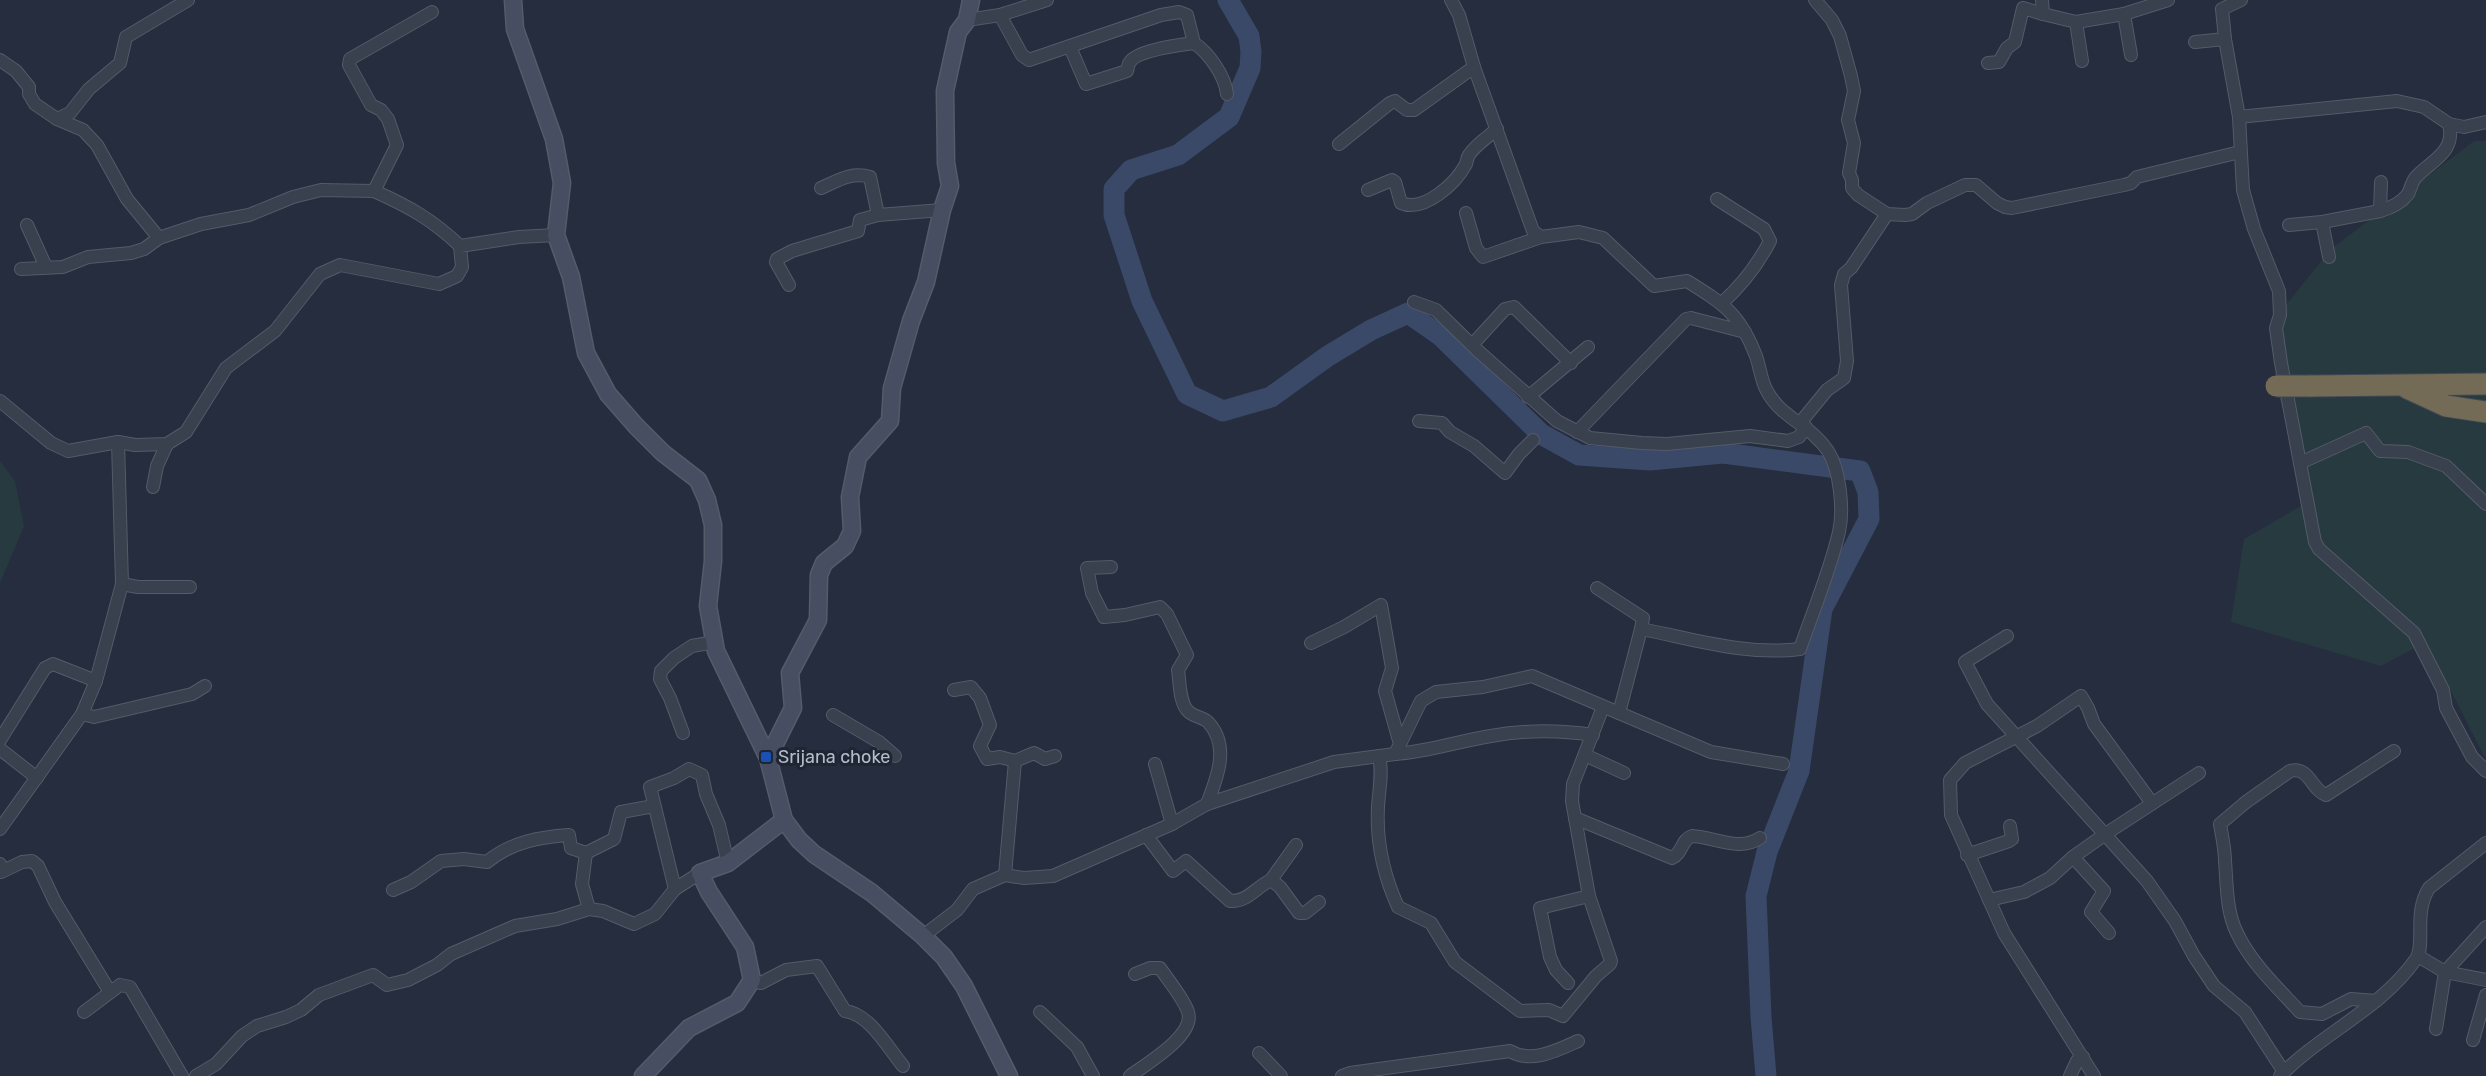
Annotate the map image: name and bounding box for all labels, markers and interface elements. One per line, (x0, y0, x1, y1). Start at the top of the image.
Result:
place label: Srijana choke (778, 746, 890, 768)
marker: Srijana choke (759, 750, 773, 764)

